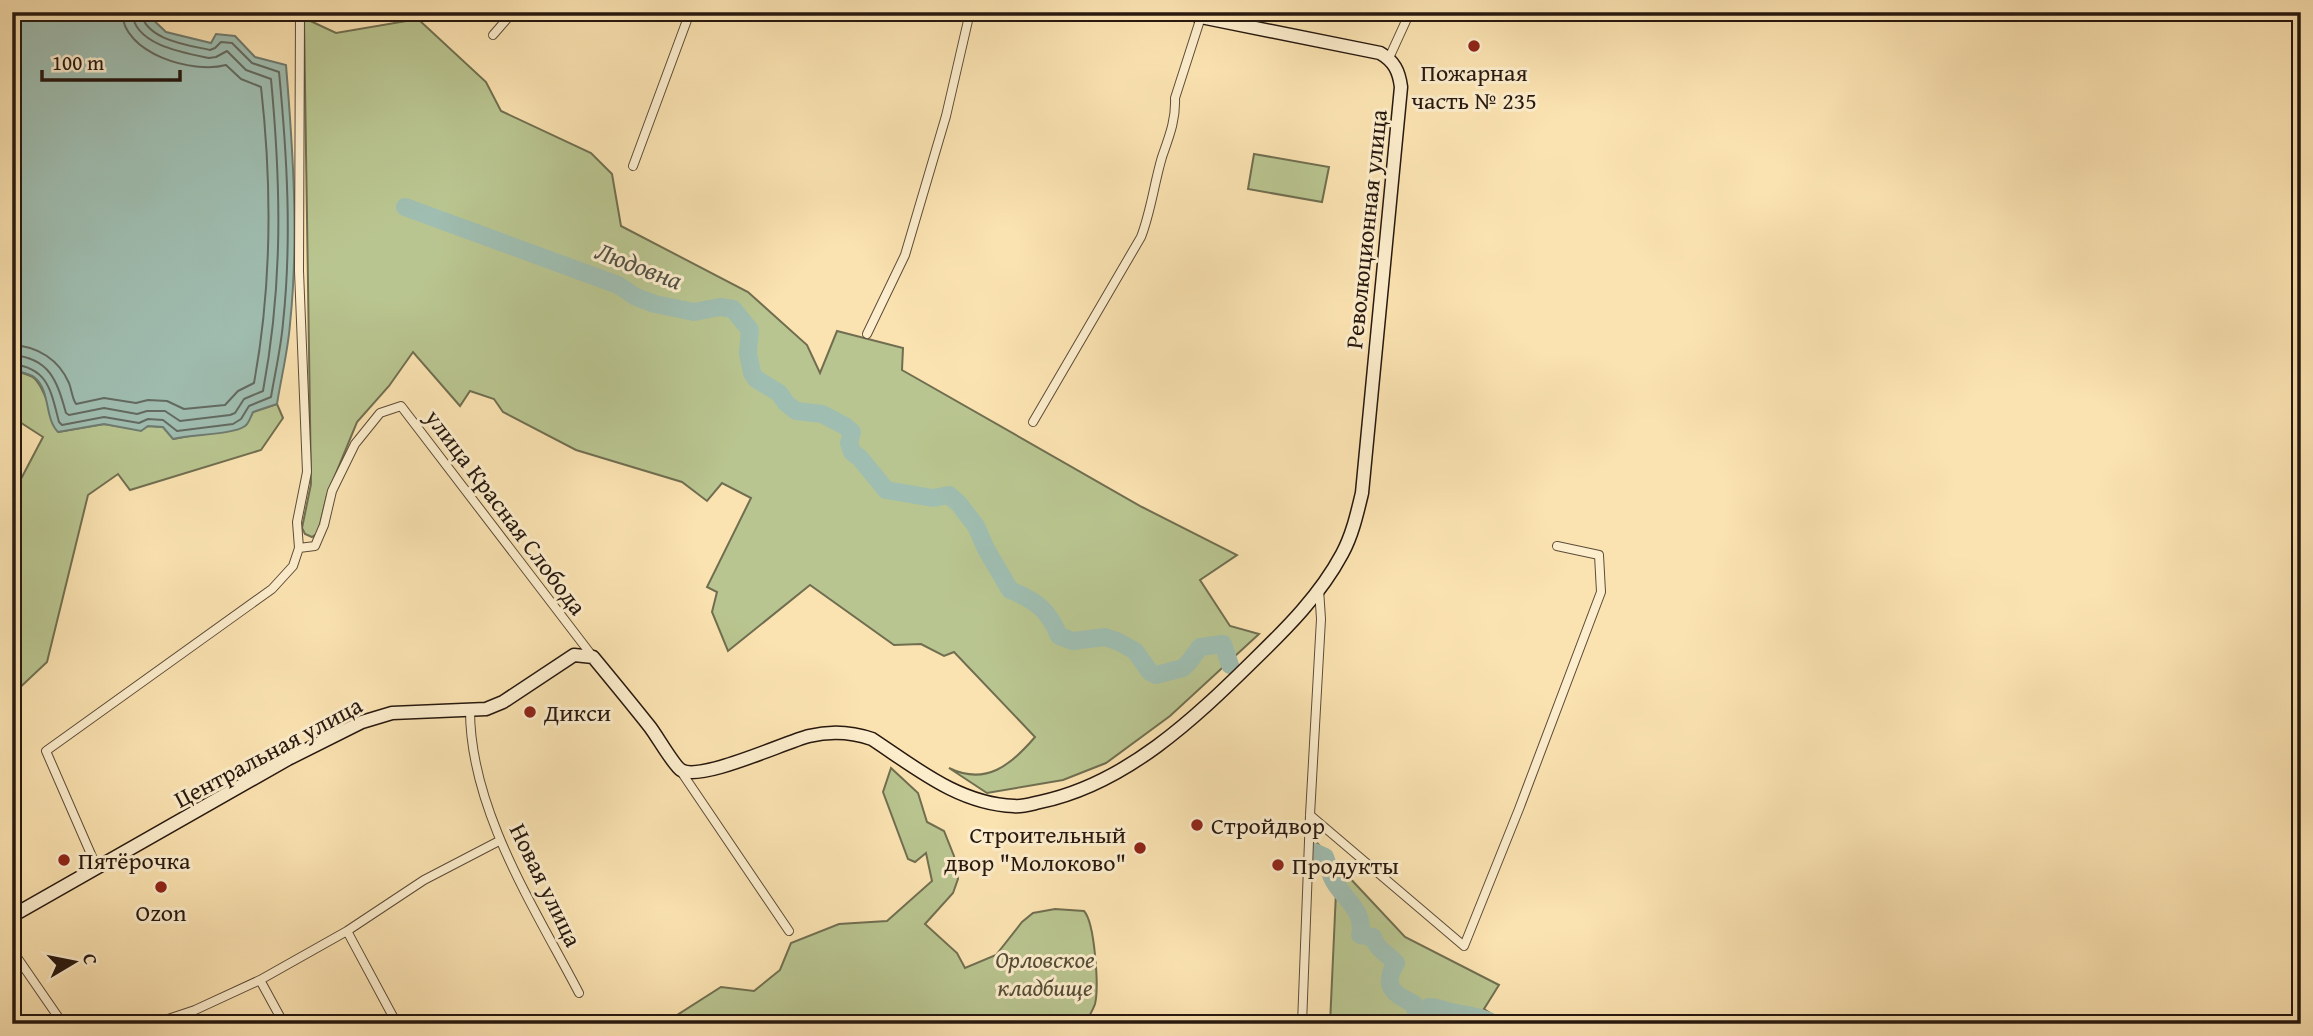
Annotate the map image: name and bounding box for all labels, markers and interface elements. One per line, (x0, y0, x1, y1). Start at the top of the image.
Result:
scale bar (42, 38, 180, 82)
marker: Пожарная часть № 235 (1466, 38, 1482, 54)
text: 100 m (52, 47, 104, 78)
place label: Пожарная часть № 235 (1411, 55, 1537, 118)
street label: Революционная улица (1336, 107, 1396, 350)
water label: Людовна (590, 231, 688, 299)
street label: улица Красная Слобода (416, 401, 596, 623)
street label: Центральная улица (168, 687, 369, 816)
place label: Дикси (543, 695, 611, 730)
marker: Дикси (522, 704, 538, 720)
place label: Стройдвор (1211, 808, 1325, 843)
street label: Новая улица (501, 817, 591, 953)
place label: Строительный двор "Молоково" (944, 817, 1126, 880)
marker: Стройдвор (1189, 817, 1205, 833)
marker: Строительный двор "Молоково" (1132, 840, 1148, 856)
place label: Пятёрочка (78, 843, 191, 878)
place label: Продукты (1292, 848, 1399, 883)
marker: Пятёрочка (56, 852, 72, 868)
marker: Продукты (1270, 857, 1286, 873)
marker: Ozon (153, 879, 169, 895)
place label: Ozon (136, 895, 187, 930)
north arrow (38, 928, 108, 998)
park label: Орловское кладбище (995, 942, 1095, 1005)
text: С (76, 951, 106, 967)

